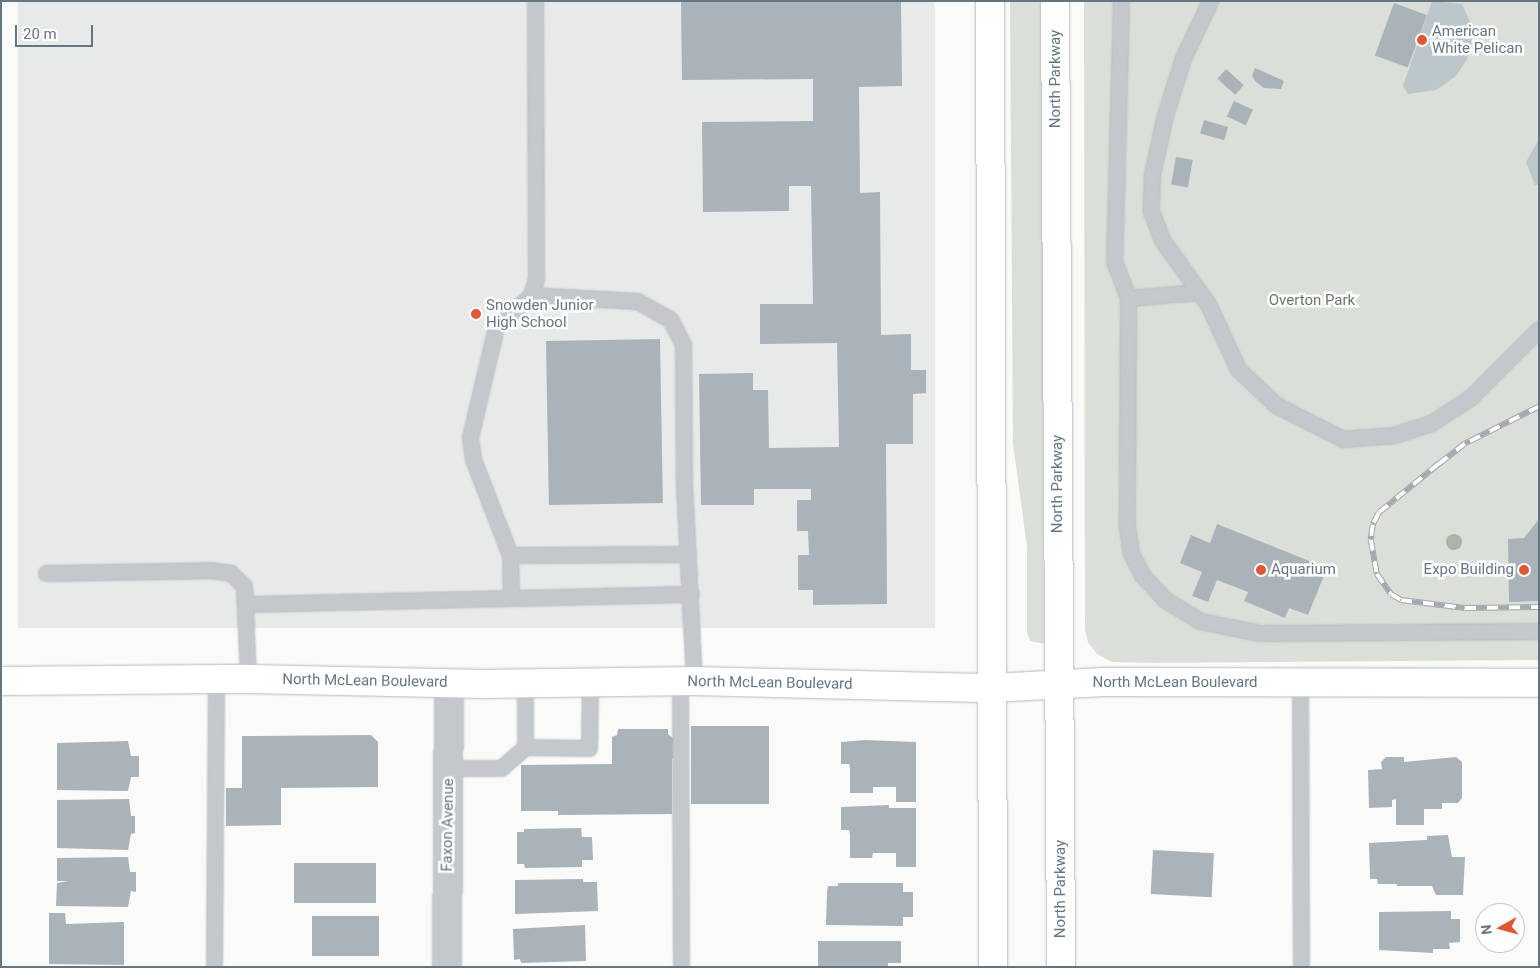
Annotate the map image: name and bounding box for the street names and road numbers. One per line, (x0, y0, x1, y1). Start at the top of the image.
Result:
street label: North Parkway (1047, 30, 1065, 128)
street label: North Parkway (1049, 435, 1067, 533)
street label: North McLean Boulevard (282, 671, 448, 691)
street label: North McLean Boulevard (687, 673, 853, 693)
street label: North McLean Boulevard (1092, 674, 1258, 692)
street label: Faxon Avenue (438, 778, 458, 872)
street label: North Parkway (1052, 840, 1070, 938)

